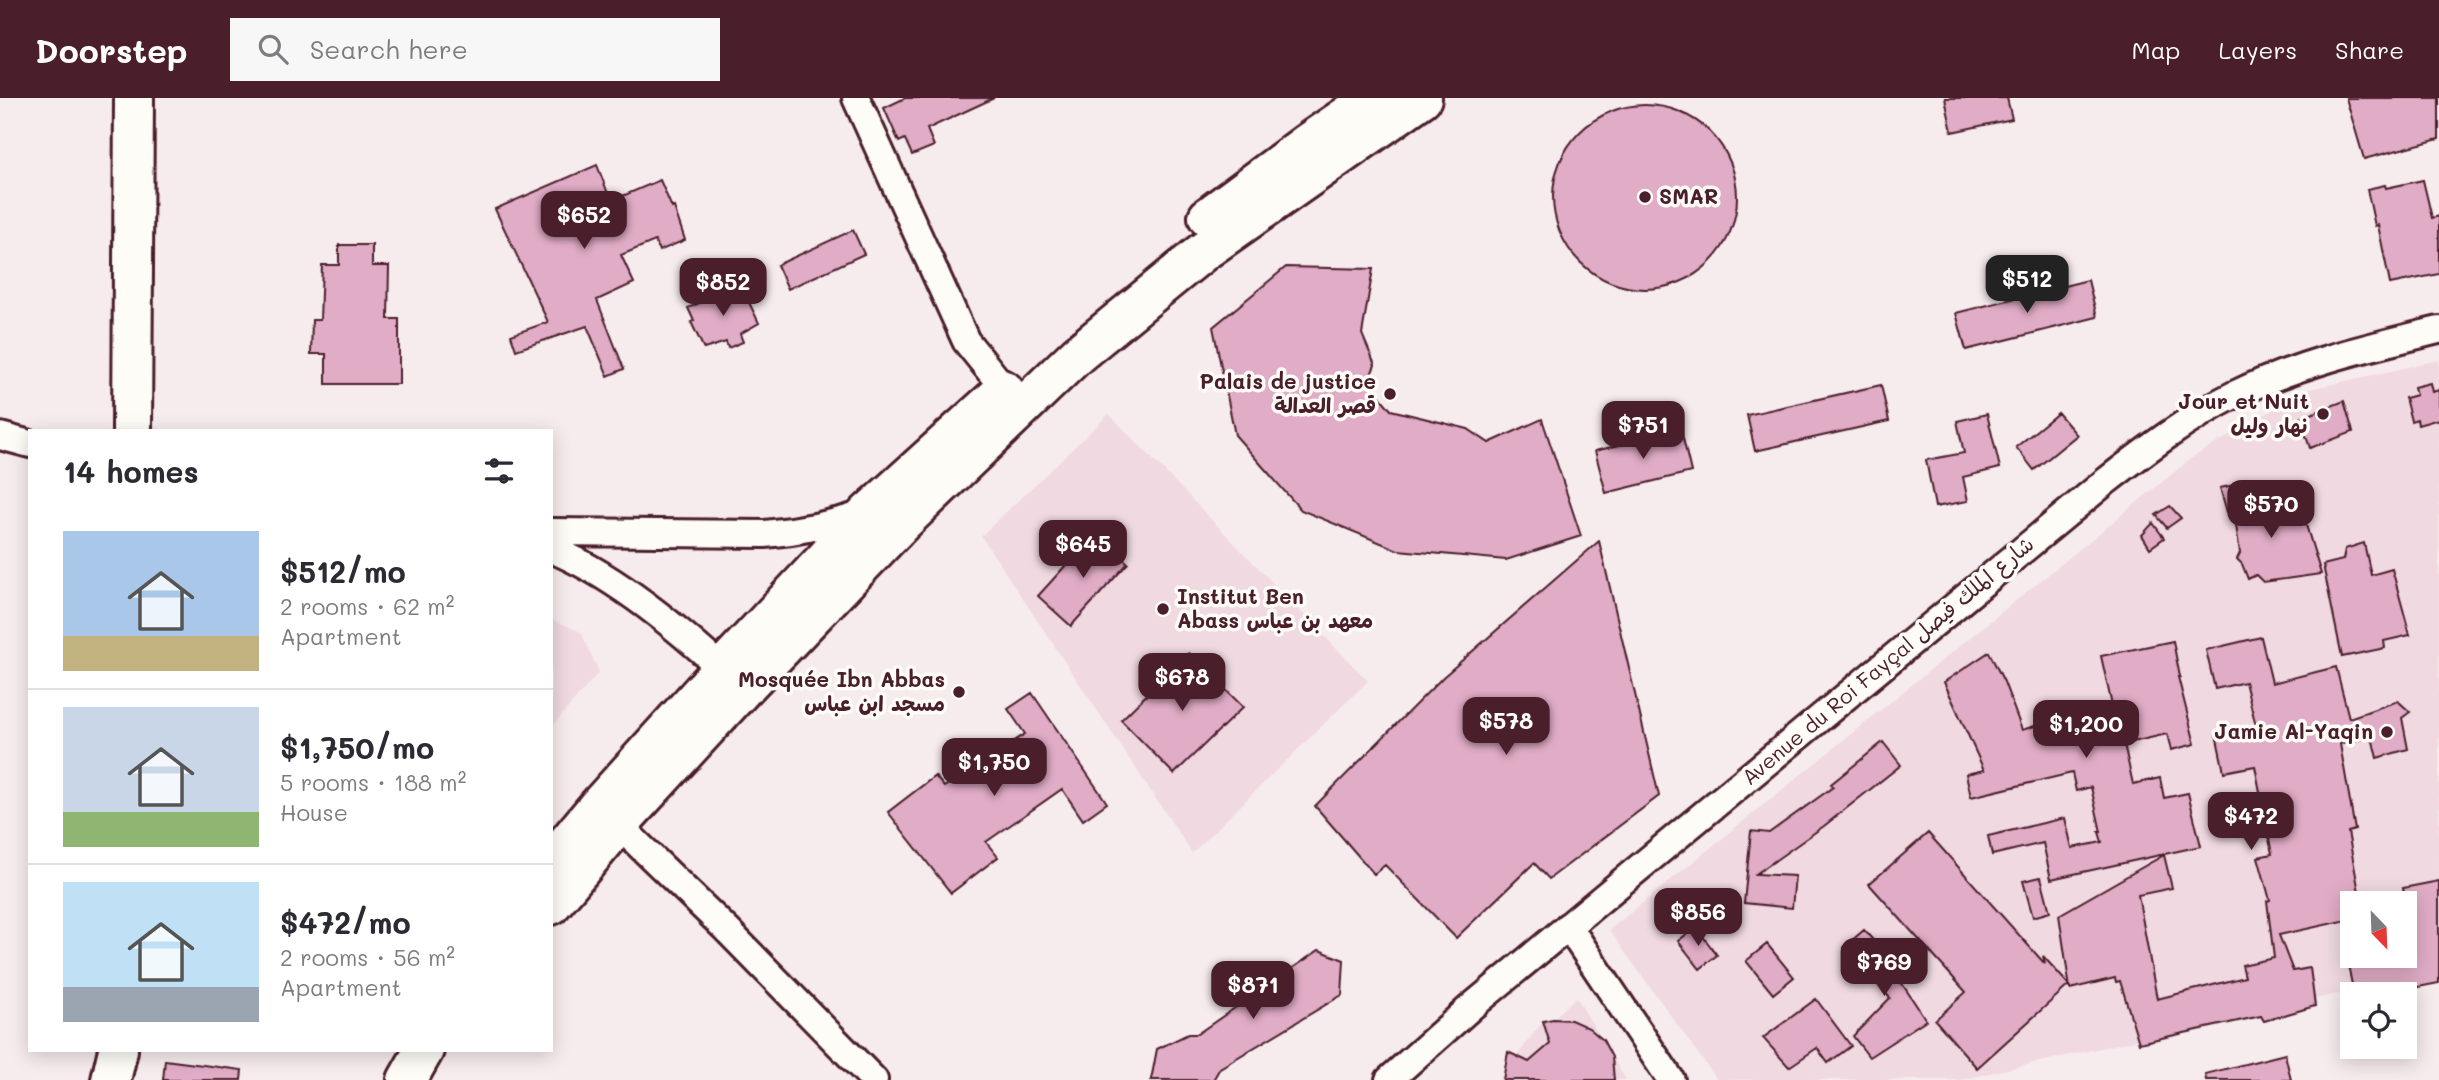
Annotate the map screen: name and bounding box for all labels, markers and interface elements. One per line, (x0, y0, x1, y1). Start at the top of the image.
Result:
search box (230, 18, 720, 81)
text: Doorstep (35, 28, 188, 71)
icon: search (254, 30, 292, 68)
text: Search here (310, 32, 468, 66)
text: Map (2132, 34, 2180, 65)
text: Layers (2218, 34, 2297, 65)
text: Share (2335, 34, 2404, 65)
place label: SMAR (1659, 182, 1718, 209)
marker: SMAR (1637, 189, 1653, 205)
pin: $652 (543, 192, 625, 251)
text: $652 (557, 199, 611, 229)
pin: $512 (1986, 256, 2068, 315)
pin: $852 (682, 258, 764, 318)
text: $512 (2002, 263, 2052, 293)
text: $852 (696, 266, 750, 296)
place label: Palais de justice قصر العدالة (1200, 367, 1376, 418)
marker: Palais de justice قصر العدالة (1382, 386, 1398, 402)
place label: Jour et Nuit نهار وليل (2178, 387, 2309, 439)
pin: $751 (1602, 402, 1684, 461)
marker: Jour et Nuit نهار وليل (2315, 406, 2331, 422)
text: $751 (1618, 409, 1668, 439)
text: 14 homes (63, 451, 199, 491)
icon: filters (480, 452, 518, 490)
pin: $570 (2230, 480, 2312, 540)
text: $570 (2243, 488, 2299, 518)
pin: $645 (1042, 520, 1124, 580)
text: $645 (1055, 528, 1111, 558)
street label: Avenue du Roi Fayçal شارع الملك فيصل (1735, 530, 2041, 792)
text: $512/mo (280, 551, 406, 591)
icon: home (119, 559, 203, 643)
place label: Institut Ben Abass معهد بن عباس (1177, 582, 1373, 634)
text: 2 rooms · 62 m² (280, 591, 454, 621)
marker: Institut Ben Abass معهد بن عباس (1155, 601, 1171, 617)
text: Apartment (280, 621, 402, 651)
pin: $678 (1141, 654, 1223, 713)
text: $678 (1154, 661, 1210, 691)
place label: Mosquée Ibn Abbas مسجد ابن عباس (738, 665, 945, 717)
marker: Mosquée Ibn Abbas مسجد ابن عباس (951, 684, 967, 700)
pin: $578 (1465, 698, 1547, 757)
pin: $1,200 (2029, 700, 2143, 760)
text: $578 (1479, 705, 1533, 735)
text: $1,200 (2049, 708, 2123, 738)
place label: Jamie Al-Yaqin (2214, 717, 2373, 744)
marker: Jamie Al-Yaqin (2379, 724, 2395, 740)
text: $1,750/mo (280, 727, 434, 767)
icon: home (119, 735, 203, 819)
pin: $1,750 (937, 738, 1051, 798)
text: $1,750 (958, 746, 1030, 776)
text: 5 rooms · 188 m² (280, 767, 466, 797)
pin: $472 (2210, 792, 2292, 852)
text: House (280, 797, 348, 827)
text: $472 (2224, 800, 2278, 830)
pin: $856 (1657, 888, 1739, 948)
north arrow (2340, 891, 2417, 968)
map controls (2340, 891, 2417, 1059)
text: $856 (1670, 896, 1726, 926)
text: $472/mo (280, 902, 411, 942)
icon: home (119, 910, 203, 994)
pin: $769 (1843, 939, 1925, 998)
text: 2 rooms · 56 m² (280, 942, 455, 972)
text: $769 (1857, 946, 1911, 976)
pin: $871 (1212, 962, 1294, 1021)
text: $871 (1227, 969, 1279, 999)
text: Apartment (280, 972, 402, 1002)
button: locate (2340, 982, 2417, 1059)

